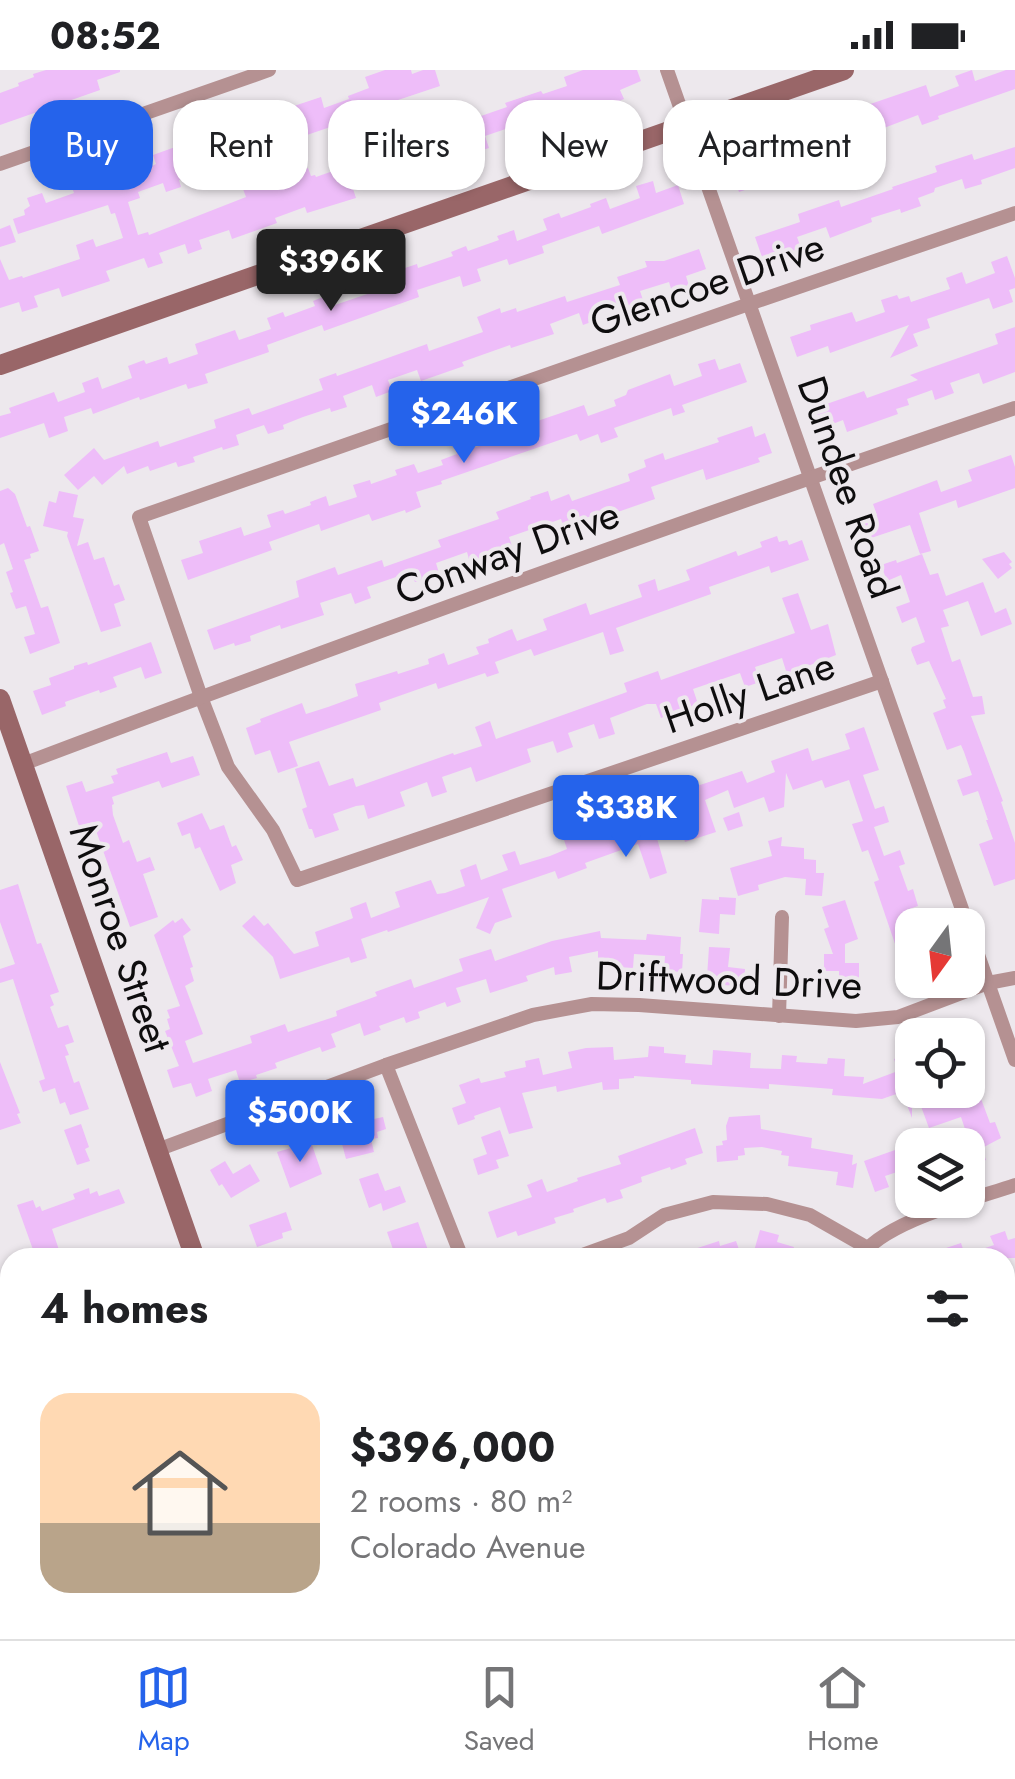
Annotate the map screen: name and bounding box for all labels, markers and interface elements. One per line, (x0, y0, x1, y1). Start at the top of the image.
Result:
text: 08:52 (50, 8, 161, 63)
chip: Buy (30, 100, 153, 190)
chip: Rent (173, 100, 308, 190)
chip: Filters (328, 100, 485, 190)
chip: New (505, 100, 643, 190)
chip: Apartment (663, 100, 886, 190)
street label: Glencoe Drive (582, 217, 832, 351)
pin: $396K (261, 229, 401, 314)
text: $396K (279, 238, 383, 284)
street label: Dundee Road (783, 368, 913, 606)
pin: $246K (394, 381, 534, 466)
text: $246K (410, 390, 518, 436)
street label: Conway Drive (387, 485, 627, 619)
street label: Holly Lane (656, 636, 842, 748)
pin: $338K (556, 775, 696, 860)
text: $338K (575, 784, 677, 830)
street label: Monroe Street (55, 816, 187, 1060)
north arrow (895, 908, 985, 998)
map controls (895, 908, 985, 1218)
street label: Driftwood Drive (595, 946, 863, 1014)
button: locate (895, 1018, 985, 1108)
pin: $500K (230, 1080, 370, 1165)
text: $500K (247, 1089, 353, 1135)
button: layers (895, 1128, 985, 1218)
text: 4 homes (40, 1278, 208, 1339)
icon: filters (920, 1281, 975, 1336)
text: $396,000 (350, 1417, 555, 1478)
icon: home (120, 1433, 240, 1553)
text: 2 rooms · 80 m² (350, 1478, 572, 1524)
text: Colorado Avenue (350, 1524, 586, 1570)
tab: Map (136, 1660, 191, 1761)
tab: Saved (464, 1660, 535, 1761)
tab: Home (807, 1660, 879, 1761)

